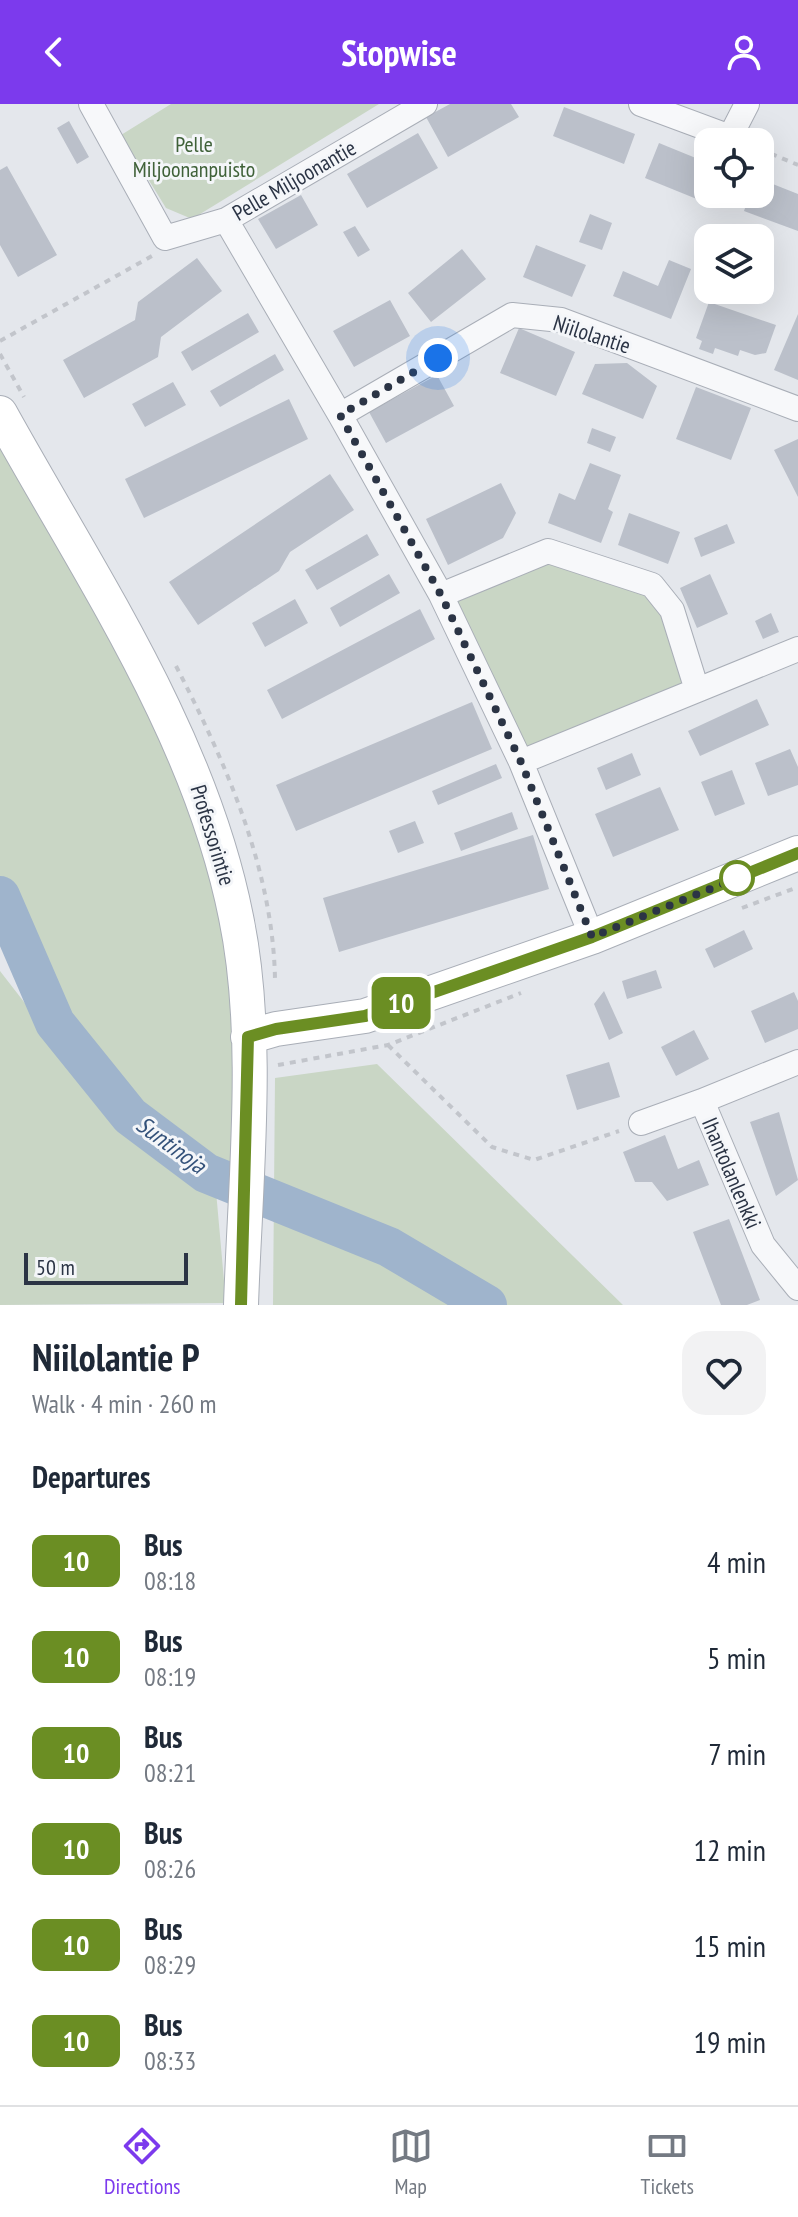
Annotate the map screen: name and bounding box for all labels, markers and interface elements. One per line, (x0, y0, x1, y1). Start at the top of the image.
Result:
text: Stopwise (341, 29, 457, 76)
icon: back (32, 30, 76, 74)
icon: person (722, 30, 766, 74)
map controls (694, 128, 774, 304)
button: locate (694, 128, 774, 208)
park label: Pelle Miljoonanpuisto (133, 130, 255, 183)
street label: Pelle Miljoonantie (227, 133, 361, 227)
button: layers (694, 224, 774, 304)
street label: Niilolantie (550, 308, 634, 360)
your location (418, 338, 458, 378)
street label: Professorintie (184, 781, 242, 889)
unlabelled marker (720, 861, 754, 895)
line badge: 10 (365, 977, 437, 1029)
text: 10 (388, 984, 414, 1021)
water label: Suntinoja (130, 1109, 213, 1181)
street label: Ihantolanlenkki (696, 1113, 768, 1233)
scale bar (24, 1249, 188, 1285)
text: 50 m (36, 1253, 75, 1281)
button: heart (682, 1331, 766, 1415)
text: Niilolantie P (32, 1332, 200, 1381)
text: Walk · 4 min · 260 m (32, 1387, 216, 1420)
text: Departures (32, 1457, 150, 1496)
text: Bus (144, 1525, 183, 1564)
text: 10 (63, 1542, 89, 1579)
text: 4 min (707, 1542, 766, 1581)
text: 08:18 (144, 1564, 196, 1597)
text: Bus (144, 1621, 183, 1660)
text: 10 (63, 1638, 89, 1675)
text: 5 min (707, 1638, 766, 1677)
text: 08:19 (144, 1660, 196, 1693)
text: Bus (144, 1717, 183, 1756)
text: 10 (63, 1734, 89, 1771)
text: 7 min (708, 1734, 766, 1773)
text: 08:21 (144, 1756, 196, 1789)
text: Bus (144, 1813, 183, 1852)
text: 10 (63, 1830, 89, 1867)
text: 12 min (693, 1830, 766, 1869)
text: 08:26 (144, 1852, 196, 1885)
text: Bus (144, 1909, 183, 1948)
text: 10 (63, 1926, 89, 1963)
text: 15 min (693, 1926, 766, 1965)
text: 08:29 (144, 1948, 196, 1981)
text: Bus (144, 2005, 183, 2044)
text: 10 (63, 2022, 89, 2059)
text: 19 min (693, 2022, 766, 2061)
text: 08:33 (144, 2044, 196, 2077)
tab: Directions (104, 2124, 181, 2200)
tab: Map (389, 2124, 433, 2200)
tab: Tickets (641, 2124, 694, 2200)

